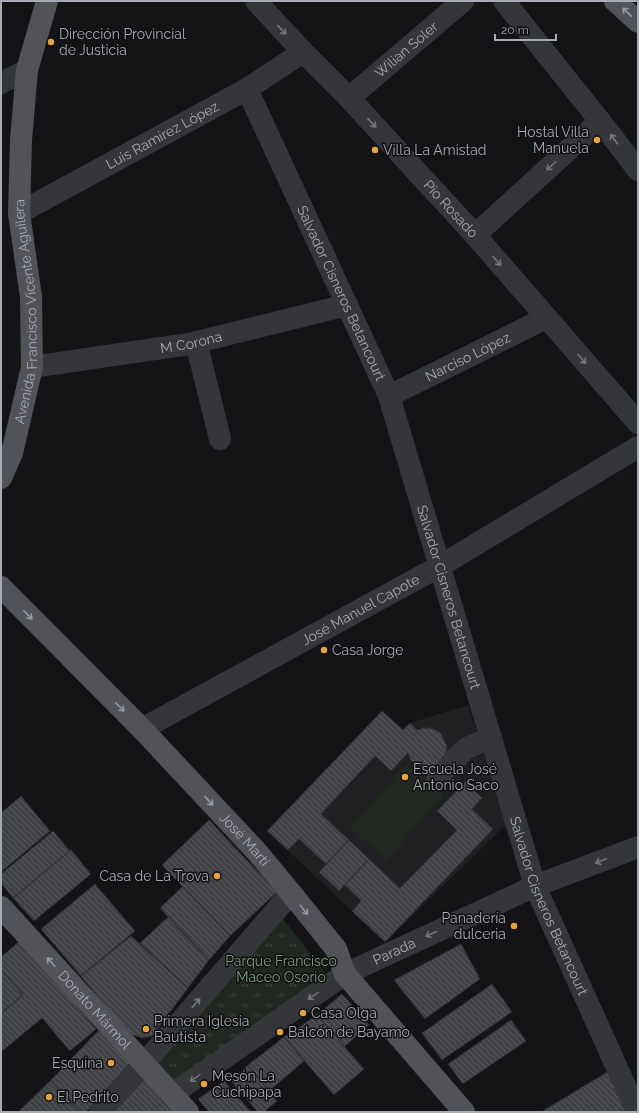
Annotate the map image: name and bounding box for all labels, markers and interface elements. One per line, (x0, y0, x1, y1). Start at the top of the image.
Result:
one-way arrow (622, 8, 632, 17)
scale bar (495, 16, 556, 42)
street label: Wilian Soler (371, 18, 441, 81)
text: 20 m (501, 23, 529, 37)
one-way arrow (277, 24, 286, 34)
place label: Dirección Provincial de Justicia (59, 26, 186, 58)
marker: Dirección Provincial de Justicia (46, 37, 56, 47)
street label: Luis Ramírez López (103, 98, 221, 172)
one-way arrow (367, 118, 376, 128)
place label: Hostal Villa Manuela (517, 124, 589, 156)
one-way arrow (610, 134, 619, 145)
marker: Hostal Villa Manuela (592, 135, 602, 145)
place label: Villa La Amistad (383, 142, 486, 158)
marker: Villa La Amistad (370, 145, 380, 155)
one-way arrow (546, 161, 556, 171)
street label: Pio Rosado (421, 177, 481, 241)
street label: Avenida Francisco Vicente Aguilera (11, 199, 40, 425)
street label: Salvador Cisneros Betancourt (294, 203, 389, 384)
one-way arrow (493, 256, 502, 266)
street label: M Corona (159, 328, 224, 356)
street label: Narciso López (423, 329, 513, 385)
one-way arrow (578, 354, 587, 365)
street label: Salvador Cisneros Betancourt (414, 503, 484, 691)
street label: José Manuel Capote (299, 571, 422, 648)
one-way arrow (24, 610, 33, 620)
place label: Casa Jorge (332, 642, 403, 658)
marker: Casa Jorge (319, 645, 329, 655)
one-way arrow (115, 702, 125, 712)
place label: Escuela José Antonio Saco (413, 761, 499, 793)
marker: Escuela José Antonio Saco (400, 772, 410, 782)
one-way arrow (205, 796, 214, 807)
street label: José Martí (217, 810, 274, 870)
street label: Salvador Cisneros Betancourt (507, 815, 591, 998)
one-way arrow (596, 857, 608, 865)
place label: Casa de La Trova (99, 868, 209, 884)
marker: Casa de La Trova (212, 871, 222, 881)
one-way arrow (300, 904, 309, 915)
place label: Panadería dulceria (441, 910, 506, 942)
marker: Panadería dulceria (509, 921, 519, 931)
one-way arrow (425, 931, 437, 938)
street label: Parada (370, 935, 418, 968)
park label: Parque Francisco Maceo Osorio (225, 953, 337, 985)
one-way arrow (46, 957, 55, 967)
street label: Donato Mármol (55, 967, 135, 1052)
one-way arrow (308, 992, 319, 1000)
one-way arrow (191, 999, 200, 1009)
place label: Casa Olga (311, 1005, 377, 1021)
marker: Casa Olga (298, 1008, 308, 1018)
place label: Primera Iglesia Bautista (154, 1013, 249, 1045)
marker: Primera Iglesia Bautista (141, 1024, 151, 1034)
place label: Balcón de Bayamo (288, 1024, 410, 1040)
marker: Balcón de Bayamo (275, 1027, 285, 1037)
place label: Esquina (52, 1055, 103, 1071)
marker: Esquina (106, 1058, 116, 1068)
place label: Mesón La Cuchipapa (212, 1068, 281, 1100)
one-way arrow (189, 1074, 200, 1082)
marker: Mesón La Cuchipapa (199, 1079, 209, 1089)
place label: El Pedrito (57, 1089, 119, 1105)
marker: El Pedrito (44, 1092, 54, 1102)

